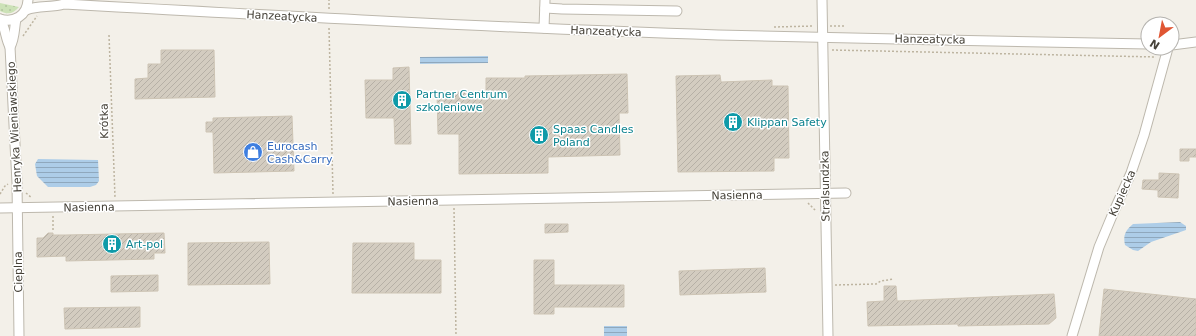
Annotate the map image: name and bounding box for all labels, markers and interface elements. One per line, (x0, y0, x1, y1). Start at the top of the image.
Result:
street label: Hanzeatycka (246, 8, 318, 25)
north arrow (1140, 16, 1180, 56)
street label: Hanzeatycka (570, 24, 642, 39)
street label: Hanzeatycka (894, 32, 966, 47)
text: N (1148, 36, 1162, 52)
street label: Henryka Wieniawskiego (5, 61, 24, 193)
place label: Partner Centrum szkoleniowe (416, 88, 507, 114)
building icon: Partner Centrum szkoleniowe (391, 89, 413, 111)
street label: Krótka (98, 103, 111, 139)
building icon: Klippan Safety (722, 111, 744, 133)
place label: Klippan Safety (747, 116, 827, 129)
place label: Spaas Candles Poland (553, 123, 634, 149)
building icon: Spaas Candles Poland (528, 124, 550, 146)
place label: Eurocash Cash&Carry (267, 140, 333, 166)
shop icon: Eurocash Cash&Carry (242, 141, 264, 163)
street label: Stralsundzka (818, 150, 833, 222)
street label: Kupiecka (1106, 168, 1138, 218)
street label: Nasienna (711, 189, 763, 202)
street label: Nasienna (387, 195, 439, 208)
street label: Nasienna (63, 201, 115, 214)
building icon: Art-pol (101, 233, 123, 255)
place label: Art-pol (126, 238, 163, 251)
street label: Cieplna (12, 251, 25, 293)

